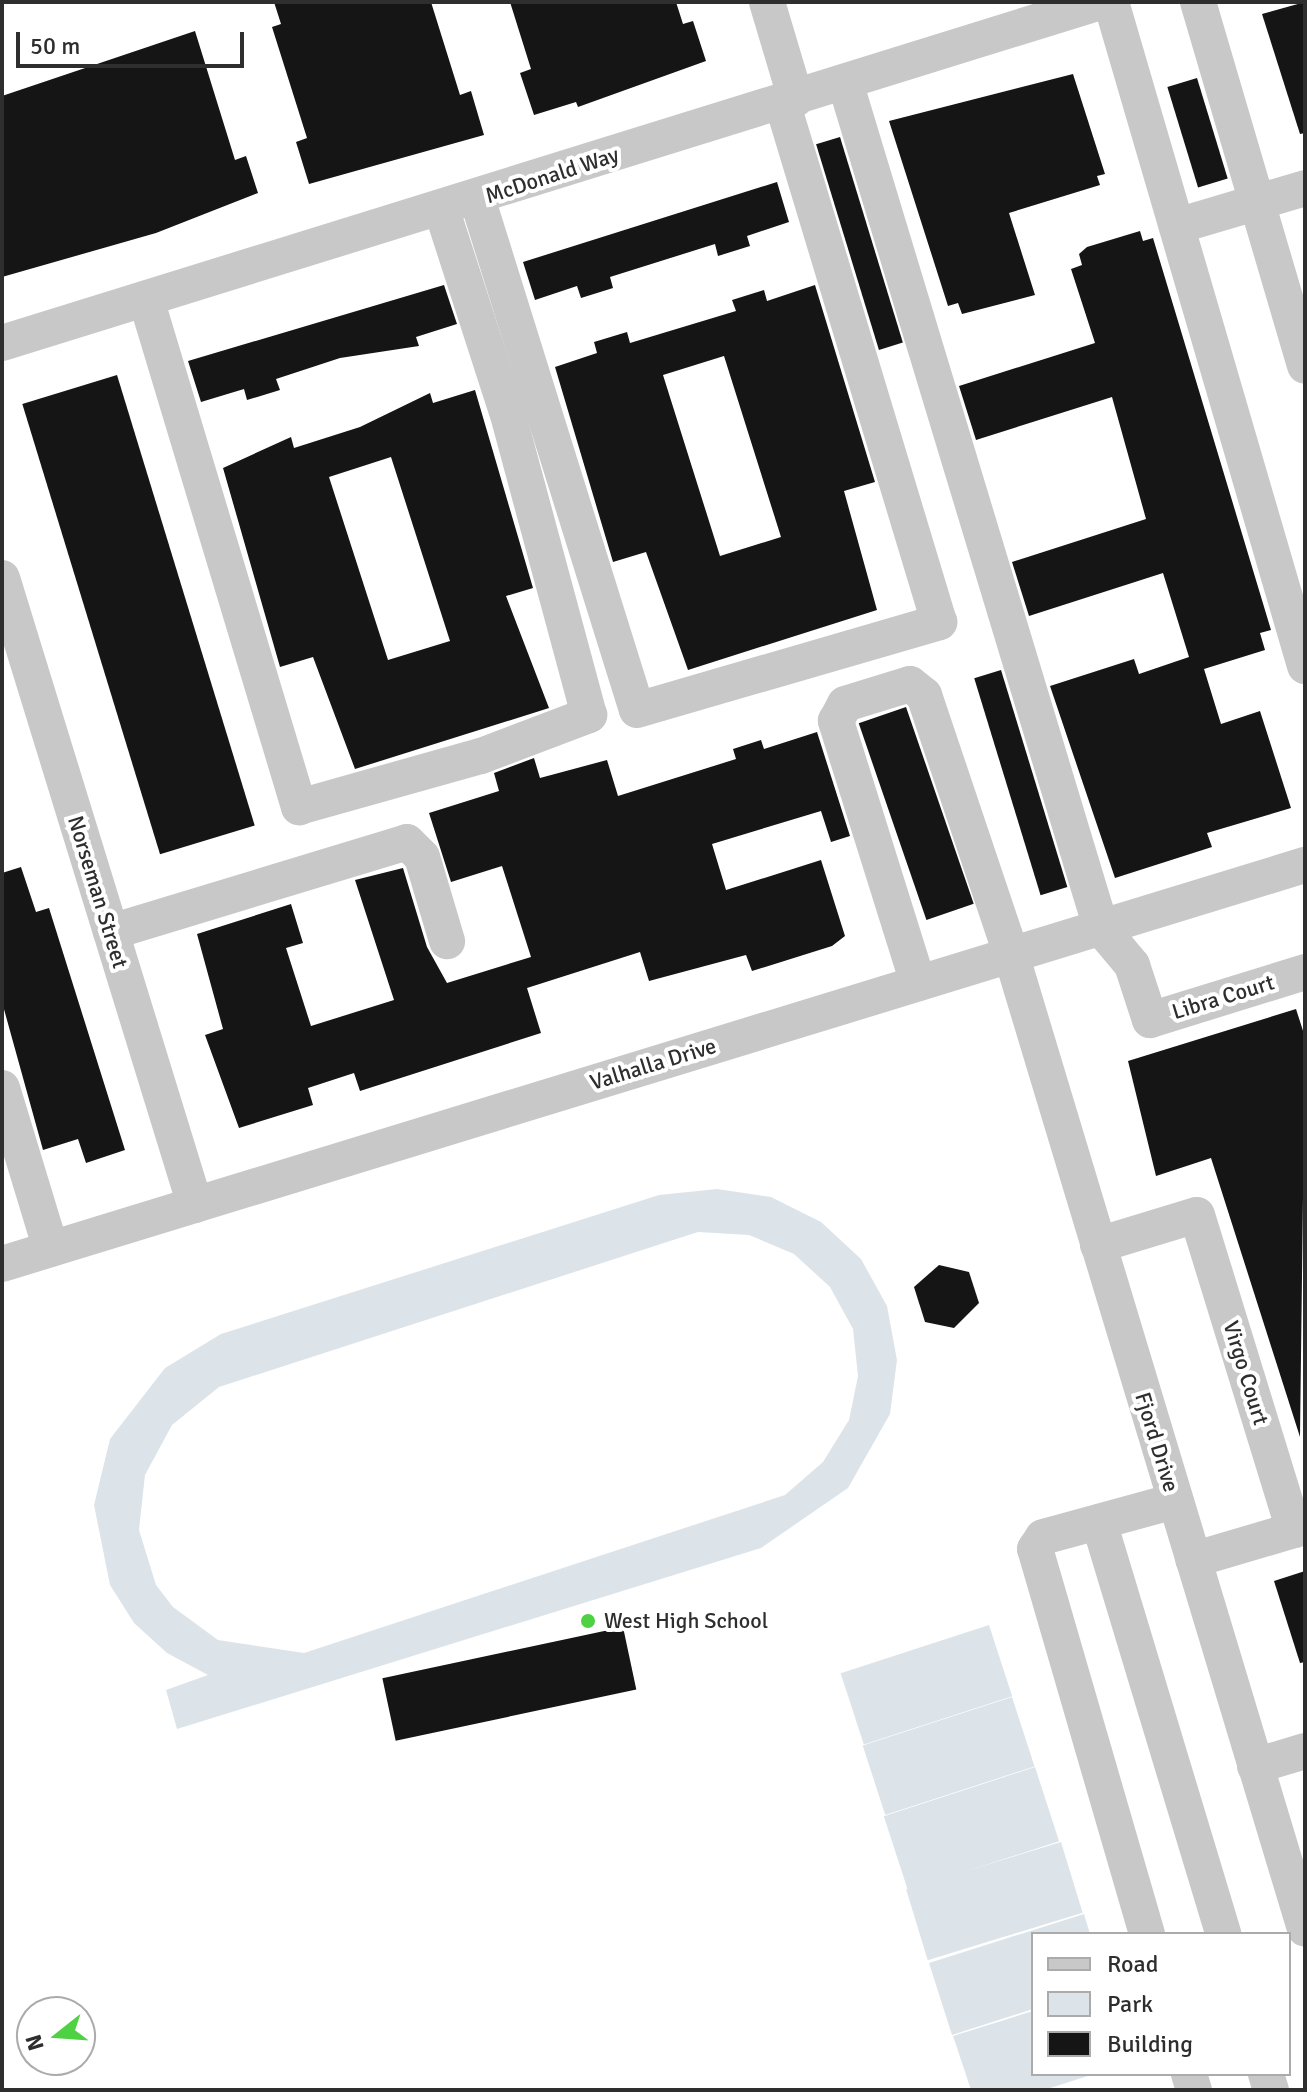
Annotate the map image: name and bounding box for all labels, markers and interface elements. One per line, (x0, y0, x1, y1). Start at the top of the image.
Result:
scale bar (20, 16, 248, 66)
text: 50 m (30, 31, 80, 61)
street label: McDonald Way (482, 141, 622, 209)
street label: Norseman Street (62, 813, 134, 971)
street label: Libra Court (1169, 969, 1277, 1025)
street label: Valhalla Drive (587, 1032, 719, 1096)
street label: Virgo Court (1218, 1318, 1274, 1428)
street label: Fjord Drive (1129, 1389, 1185, 1495)
place label: West High School (604, 1608, 768, 1634)
marker: West High School (579, 1612, 597, 1630)
legend (1031, 1932, 1291, 2076)
text: Road (1107, 1949, 1158, 1979)
text: Park (1107, 1989, 1153, 2019)
north arrow (16, 1996, 96, 2076)
text: Building (1107, 2029, 1193, 2059)
text: N (19, 2031, 50, 2054)

